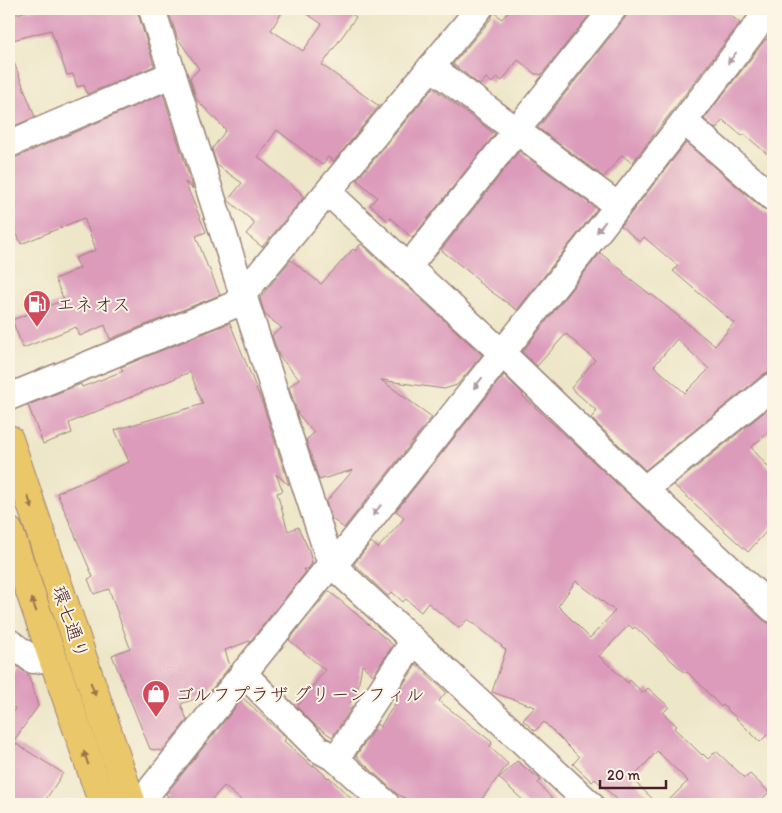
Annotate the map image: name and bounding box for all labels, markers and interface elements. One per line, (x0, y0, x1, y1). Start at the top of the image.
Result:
one-way arrow (727, 51, 738, 64)
one-way arrow (595, 221, 606, 234)
fuel station icon: エネオス (22, 289, 52, 328)
place label: エネオス (56, 293, 131, 316)
one-way arrow (473, 376, 484, 389)
one-way arrow (26, 495, 34, 510)
one-way arrow (372, 503, 383, 516)
street label: 環七通り (47, 582, 94, 662)
one-way arrow (30, 597, 37, 612)
shop icon: ゴルフプラザ グリーンフィル (141, 679, 171, 718)
one-way arrow (90, 682, 98, 697)
place label: ゴルフプラザ グリーンフィル (175, 683, 424, 706)
one-way arrow (82, 751, 90, 766)
scale bar (600, 758, 666, 790)
text: 20 m (607, 766, 641, 784)

